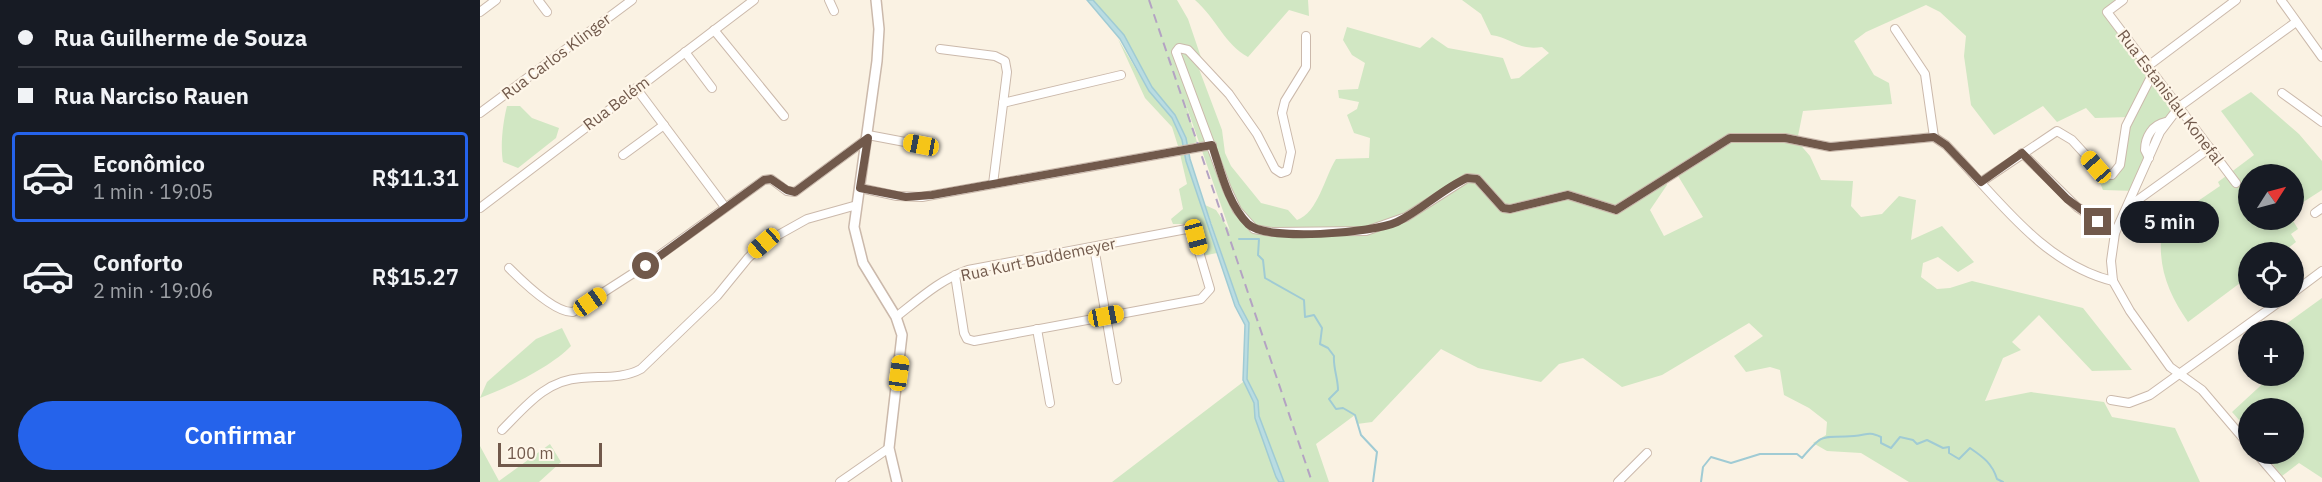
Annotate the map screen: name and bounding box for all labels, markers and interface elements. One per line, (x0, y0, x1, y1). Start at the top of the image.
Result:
street label: Rua Carlos Klinger (497, 8, 615, 104)
text: Rua Guilherme de Souza (54, 23, 307, 52)
street label: Rua Estanislau Konefal (2114, 25, 2228, 169)
street label: Rua Belém (579, 72, 653, 134)
text: Rua Narciso Rauen (54, 81, 249, 110)
car (902, 133, 940, 157)
car (2077, 148, 2115, 186)
text: Econômico (93, 149, 205, 178)
icon: car (21, 150, 75, 204)
text: R$11.31 (372, 163, 459, 192)
north arrow (2238, 164, 2304, 230)
map controls (2238, 164, 2304, 464)
text: 1 min · 19:05 (93, 178, 213, 205)
callout: 5 min (2119, 201, 2218, 243)
route end (2084, 208, 2111, 235)
text: 5 min (2144, 208, 2195, 235)
car (1183, 217, 1209, 257)
car (745, 224, 783, 262)
street label: Rua Kurt Buddemeyer (959, 233, 1118, 285)
button: locate (2238, 242, 2304, 308)
text: Conforto (93, 248, 183, 277)
icon: car (21, 249, 75, 303)
route start (632, 252, 659, 279)
text: R$15.27 (372, 262, 459, 291)
text: 2 min · 19:06 (93, 277, 213, 304)
car (570, 284, 610, 320)
car (1087, 304, 1125, 328)
button: + (2238, 320, 2304, 386)
car (888, 354, 910, 392)
button: − (2238, 398, 2304, 464)
button: Confirmar (18, 401, 462, 470)
scale bar (498, 440, 602, 468)
text: 100 m (507, 443, 554, 463)

